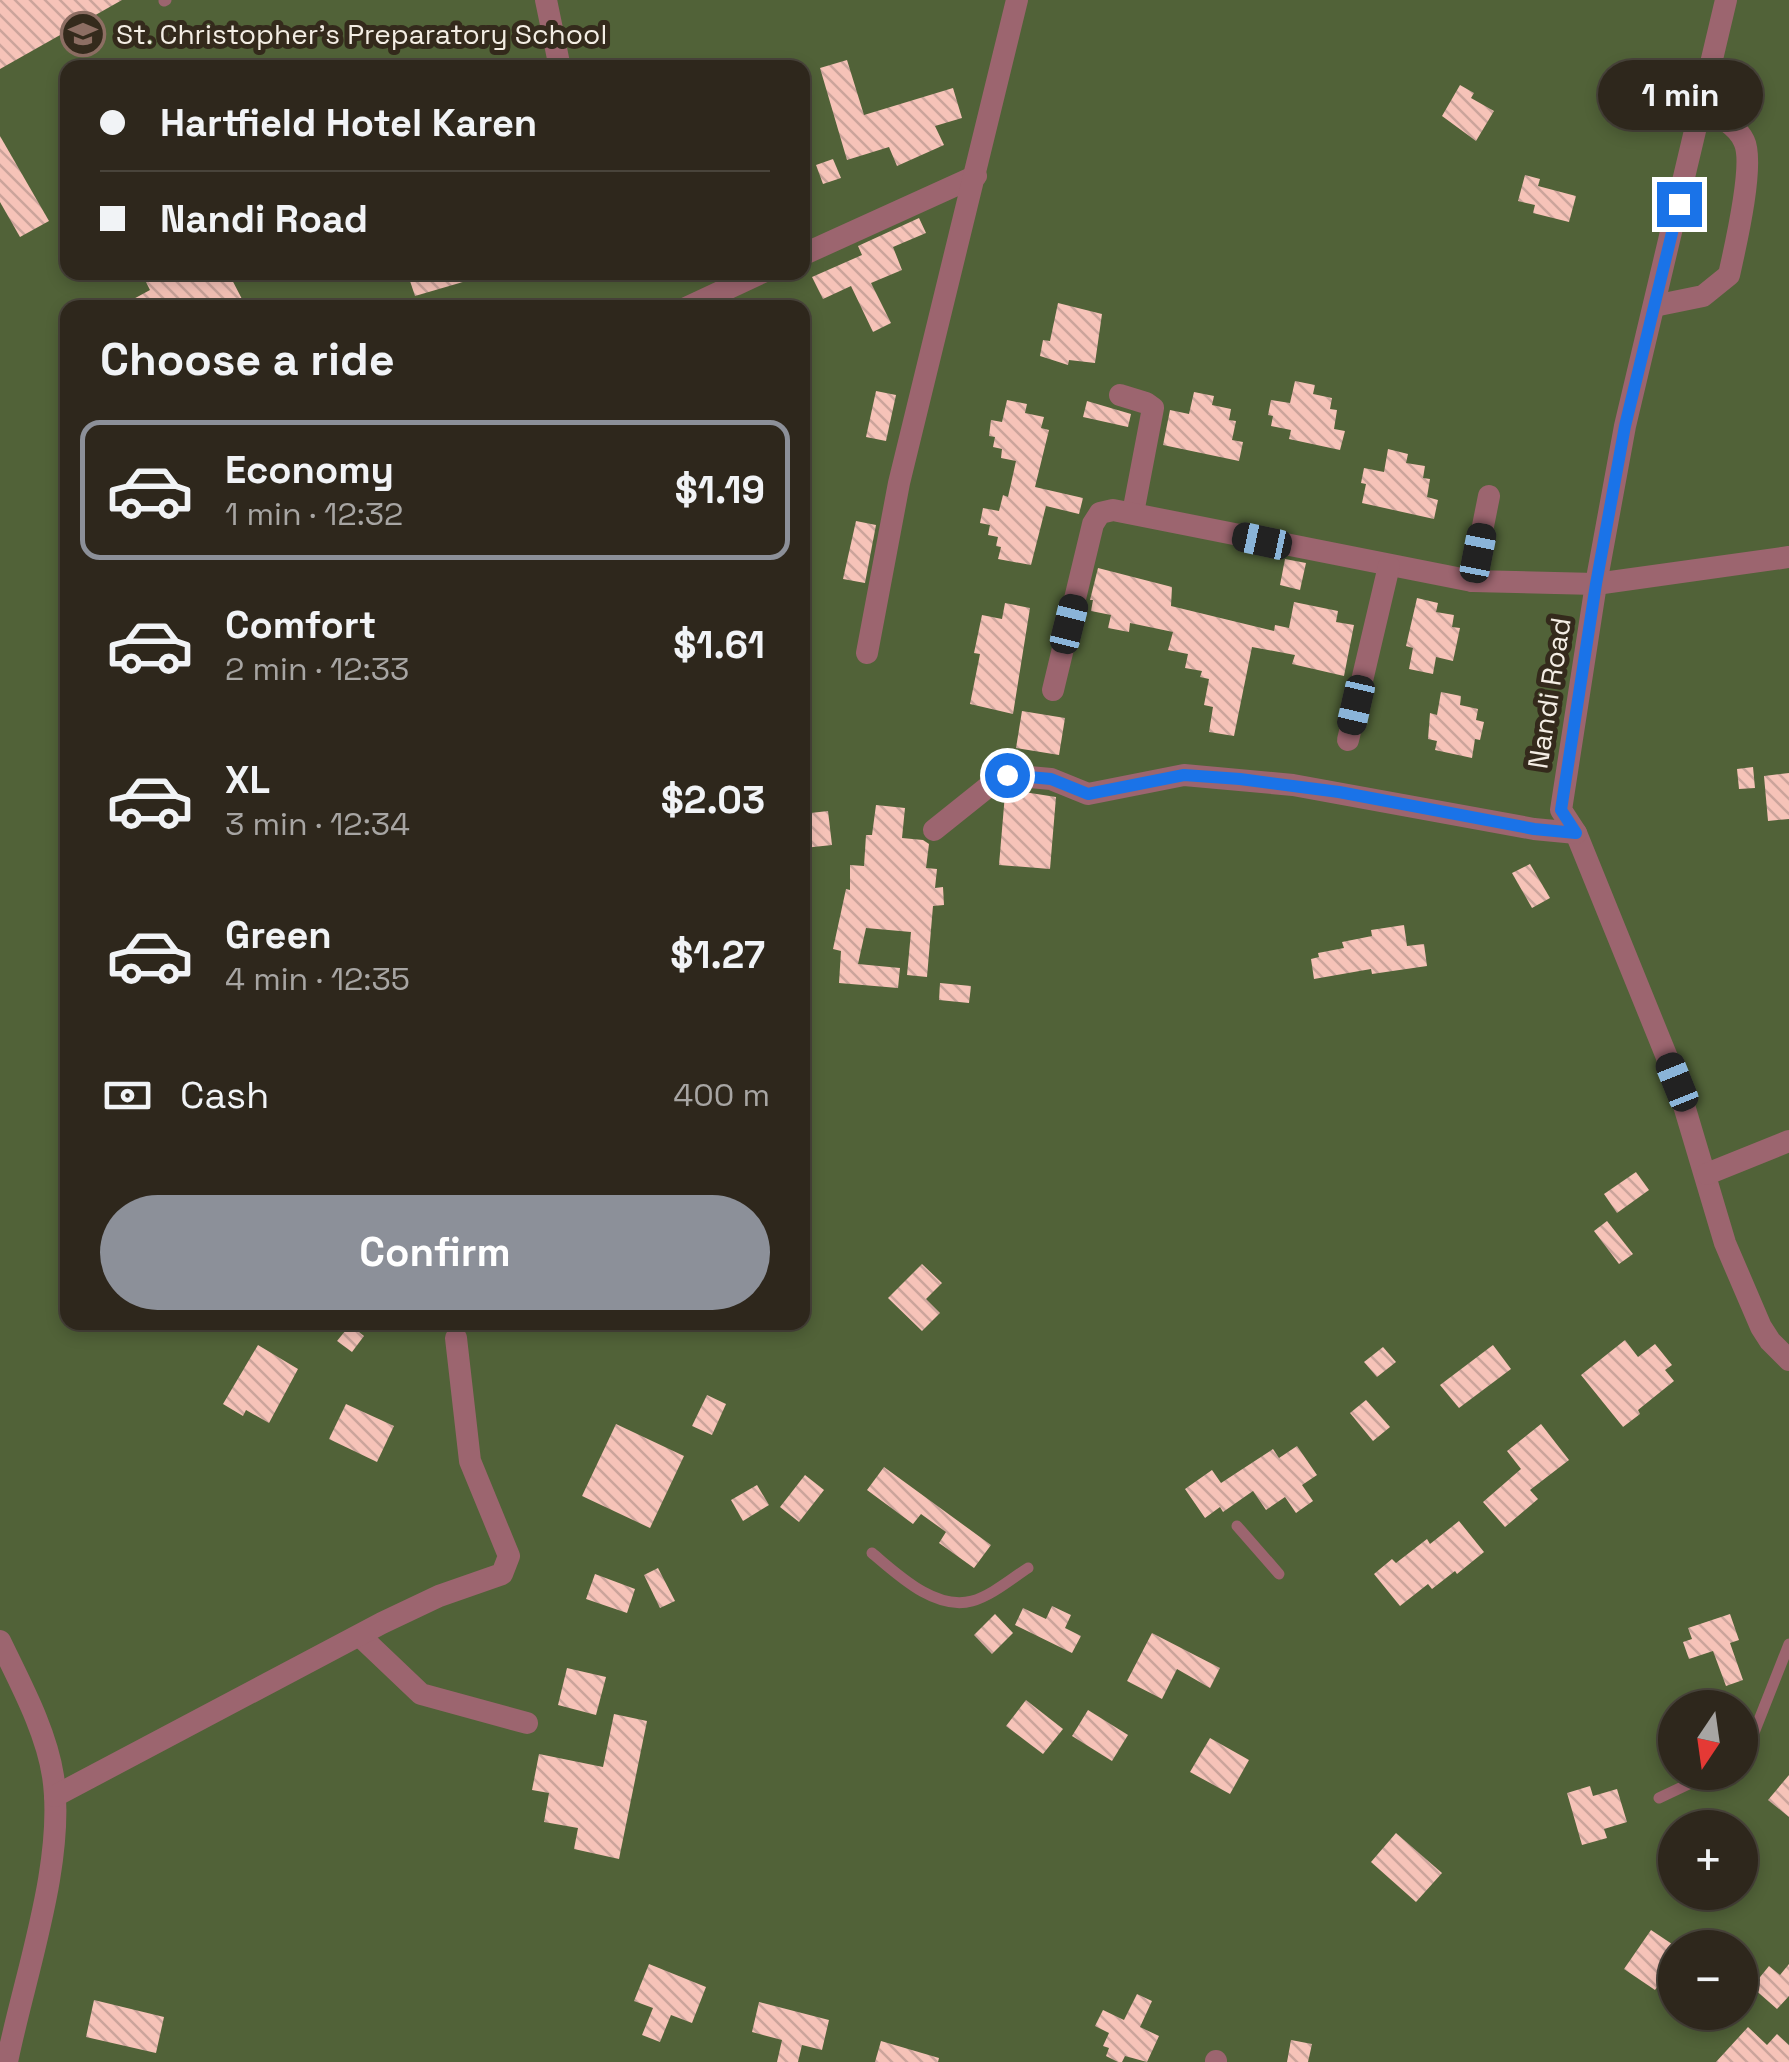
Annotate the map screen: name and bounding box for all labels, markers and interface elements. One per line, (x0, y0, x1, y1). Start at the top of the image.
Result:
school or university icon: St. Christopher's Preparatory School (60, 11, 106, 57)
place label: St. Christopher's Preparatory School (116, 16, 607, 52)
callout: 1 min (1596, 59, 1762, 129)
text: 1 min (1641, 75, 1720, 115)
text: Hartfield Hotel Karen (160, 99, 537, 147)
route end (1657, 182, 1702, 227)
text: Nandi Road (160, 195, 368, 243)
text: Choose a ride (100, 331, 395, 388)
icon: car (105, 445, 195, 535)
text: Economy (225, 446, 394, 494)
text: $1.19 (675, 466, 765, 514)
text: 1 min · 12:32 (225, 494, 403, 534)
car (1230, 520, 1294, 562)
car (1458, 521, 1498, 585)
car (1047, 591, 1091, 657)
icon: car (105, 600, 195, 690)
text: Comfort (225, 601, 376, 649)
street label: Nandi Road (1519, 615, 1579, 771)
text: $1.61 (673, 621, 765, 669)
text: 2 min · 12:33 (225, 649, 409, 689)
car (1335, 672, 1377, 738)
route start (985, 753, 1030, 798)
icon: car (105, 755, 195, 845)
text: XL (225, 756, 270, 804)
text: $2.03 (661, 776, 765, 824)
text: 3 min · 12:34 (225, 804, 410, 844)
icon: car (105, 910, 195, 1000)
text: Green (225, 911, 332, 959)
text: $1.27 (670, 931, 765, 979)
text: 4 min · 12:35 (225, 959, 410, 999)
car (1652, 1049, 1702, 1115)
icon: cash (100, 1068, 155, 1123)
text: Cash (180, 1071, 269, 1119)
text: 400 m (673, 1075, 770, 1115)
button: Confirm (100, 1195, 770, 1310)
north arrow (1658, 1690, 1758, 1790)
map controls (1658, 1690, 1758, 2030)
button: + (1658, 1810, 1758, 1910)
button: − (1658, 1930, 1758, 2030)

